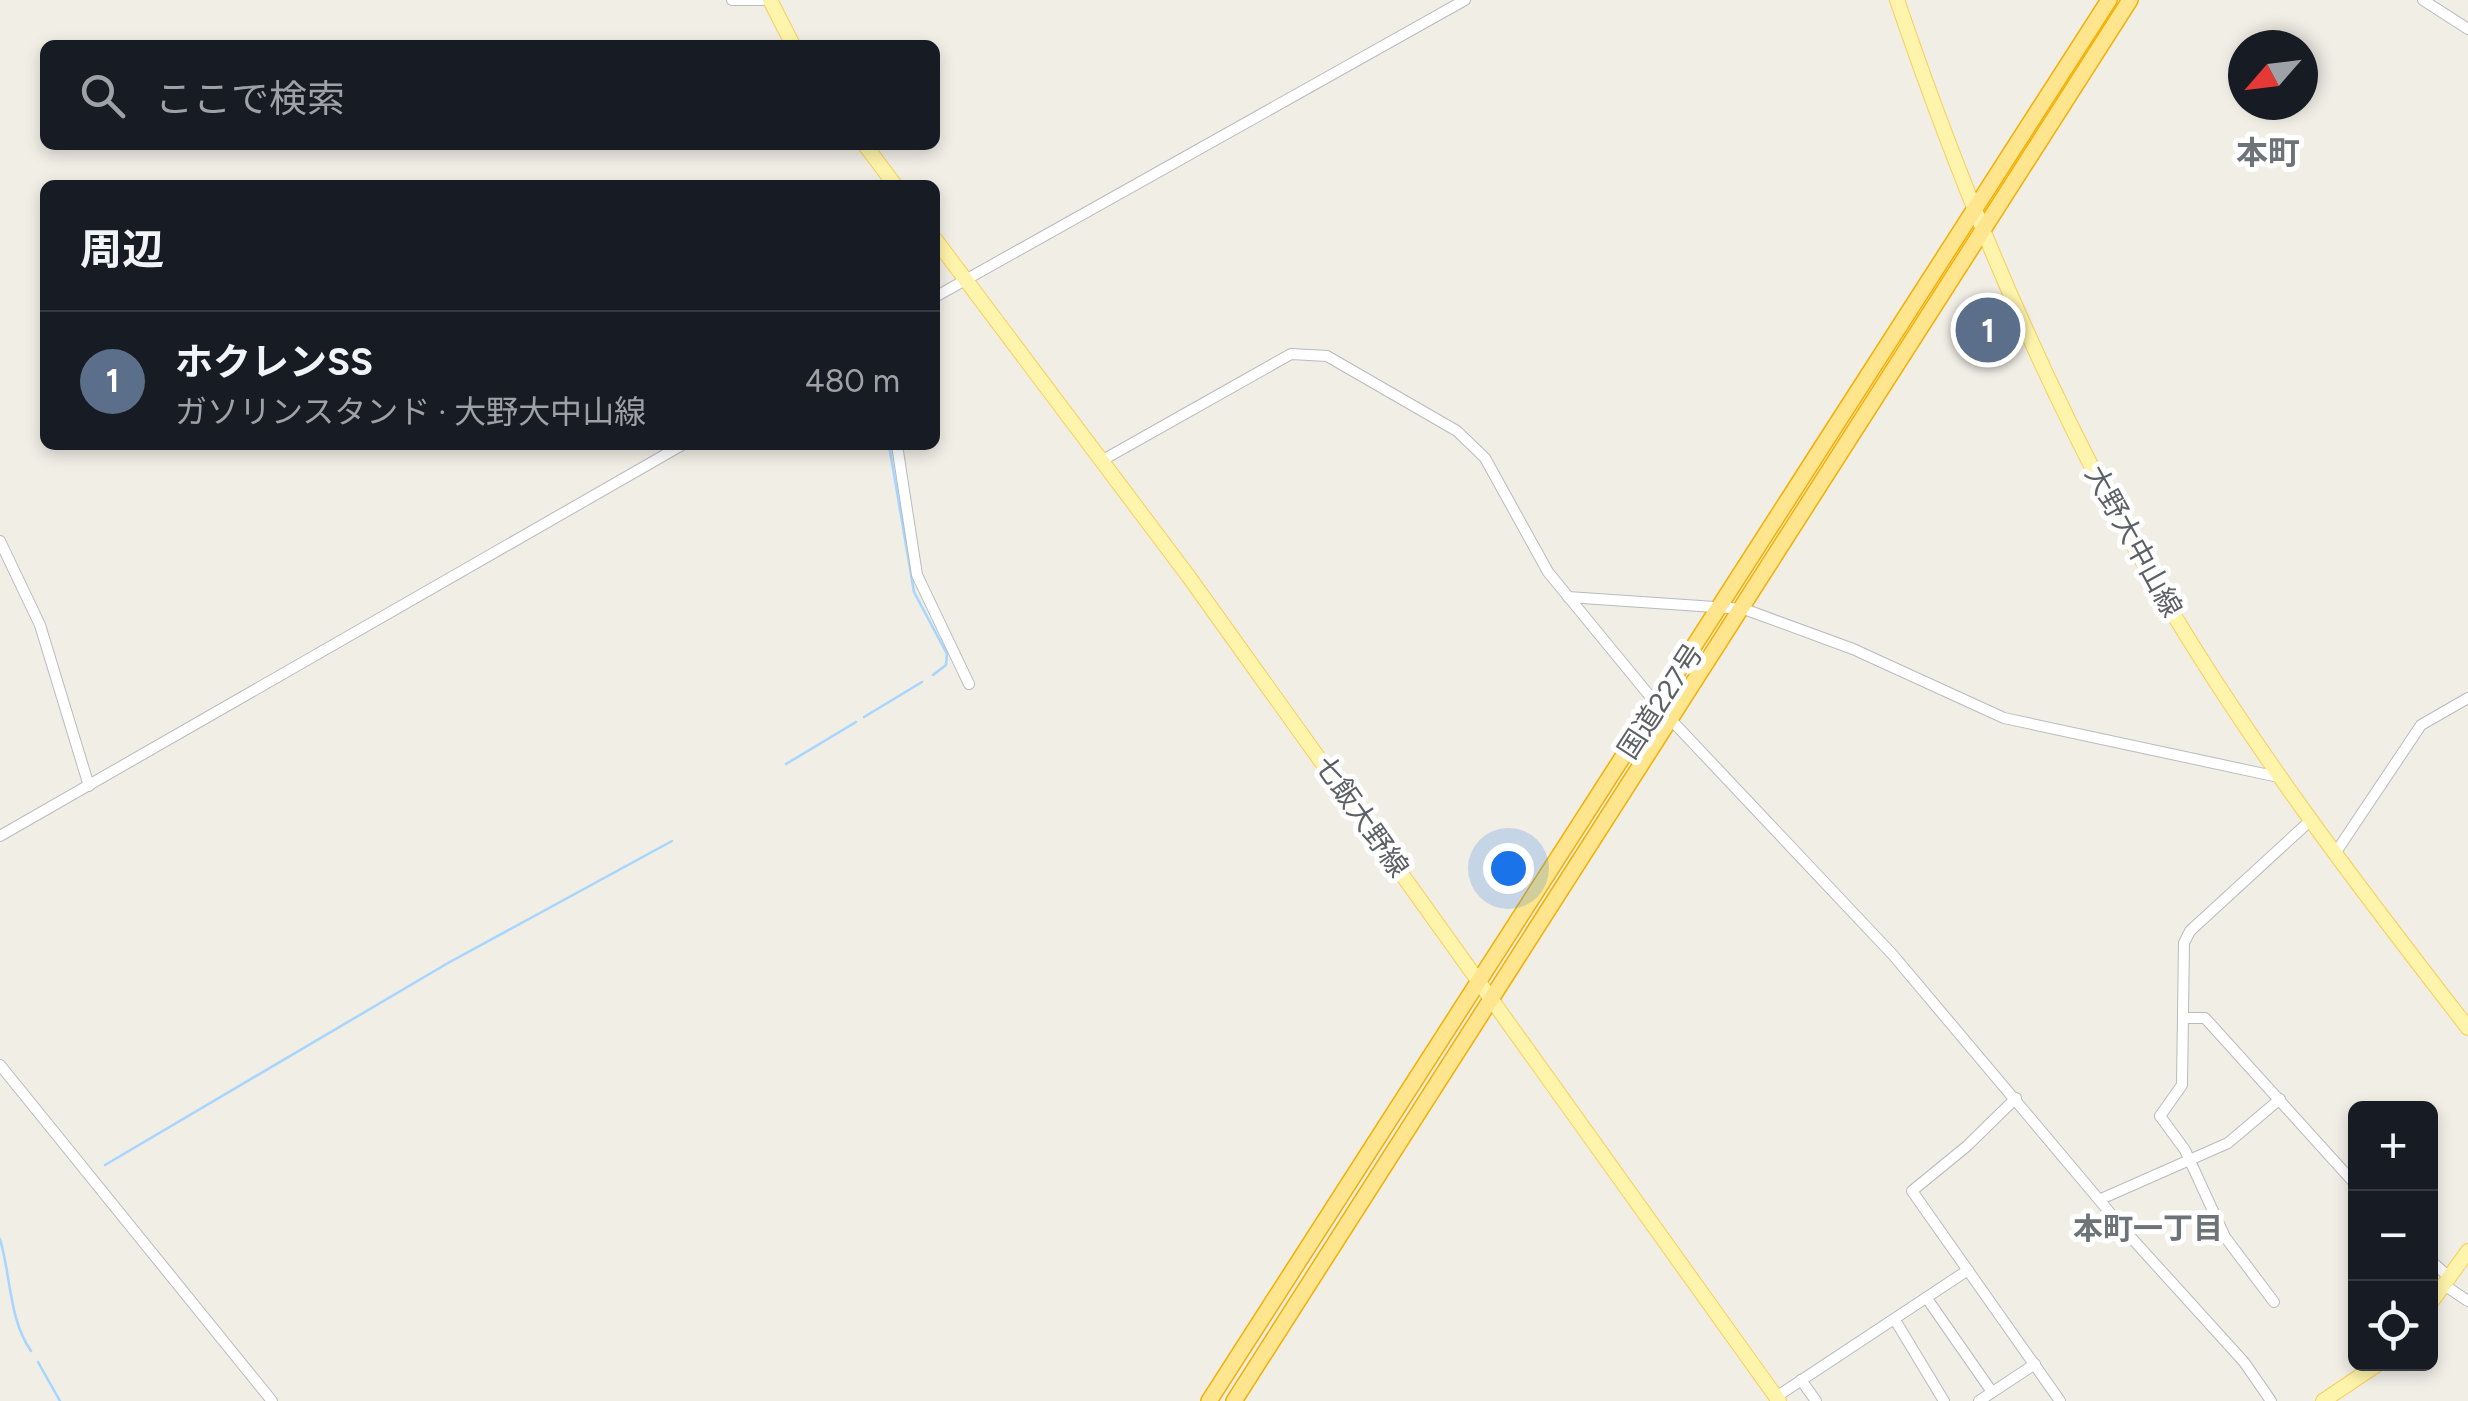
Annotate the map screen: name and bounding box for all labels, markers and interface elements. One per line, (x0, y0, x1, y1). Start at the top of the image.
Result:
north arrow (2228, 30, 2318, 120)
search box (40, 40, 940, 150)
icon: search (75, 68, 130, 123)
text: ここで検索 (155, 76, 345, 122)
district label: 本町 (2236, 134, 2300, 172)
text: 周辺 (80, 224, 164, 275)
pin: 1 (1956, 292, 2020, 368)
text: ホクレンSS (175, 339, 373, 385)
text: 1 (106, 362, 119, 400)
text: 480 m (805, 362, 900, 400)
text: ガソリンスタンド · 大野大中山線 (175, 393, 646, 431)
street label: 大野大中山線 (2078, 459, 2190, 623)
street label: 国道227号 (1610, 637, 1710, 765)
street label: 七飯大野線 (1308, 749, 1416, 883)
your location (1483, 843, 1534, 894)
map controls (2348, 1101, 2438, 1371)
button: + (2348, 1101, 2438, 1191)
button: − (2348, 1191, 2438, 1281)
district label: 本町一丁目 (2073, 1210, 2223, 1247)
button: locate (2348, 1281, 2438, 1371)

